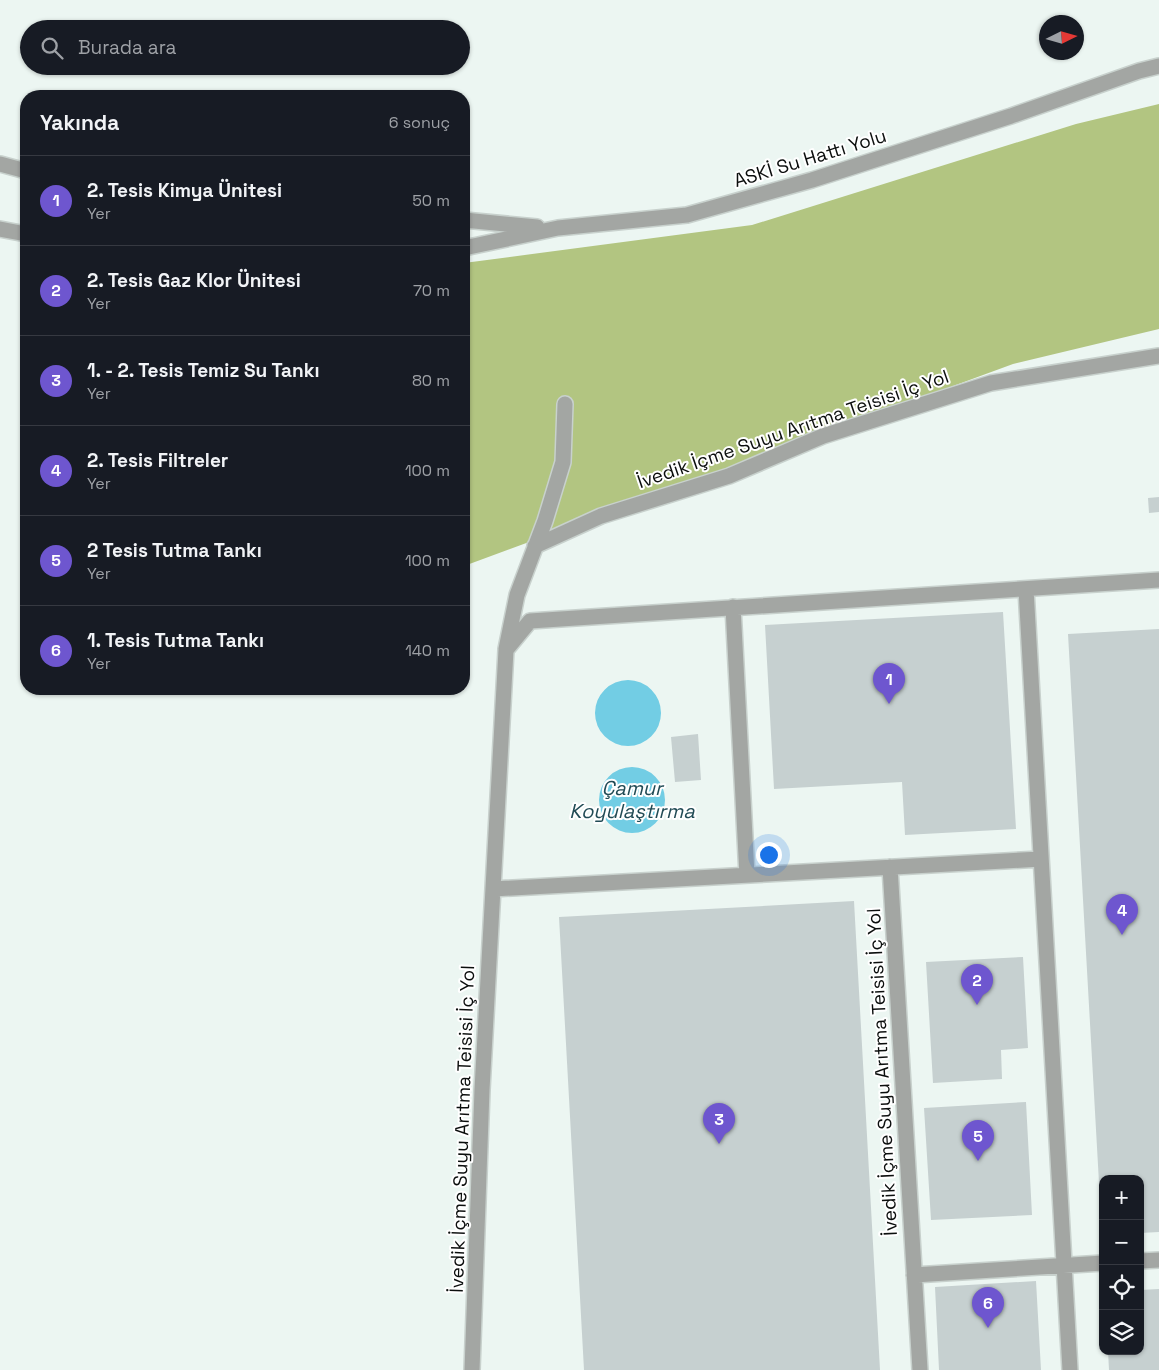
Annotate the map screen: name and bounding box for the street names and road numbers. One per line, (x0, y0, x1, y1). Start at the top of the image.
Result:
street label: ASKİ Su Hattı Yolu (731, 123, 889, 193)
street label: İvedik İçme Suyu Arıtma Teisisi İç Yol (634, 364, 952, 494)
street label: İvedik İçme Suyu Arıtma Teisisi İç Yol (861, 908, 903, 1236)
street label: İvedik İçme Suyu Arıtma Teisisi İç Yol (444, 965, 480, 1293)

